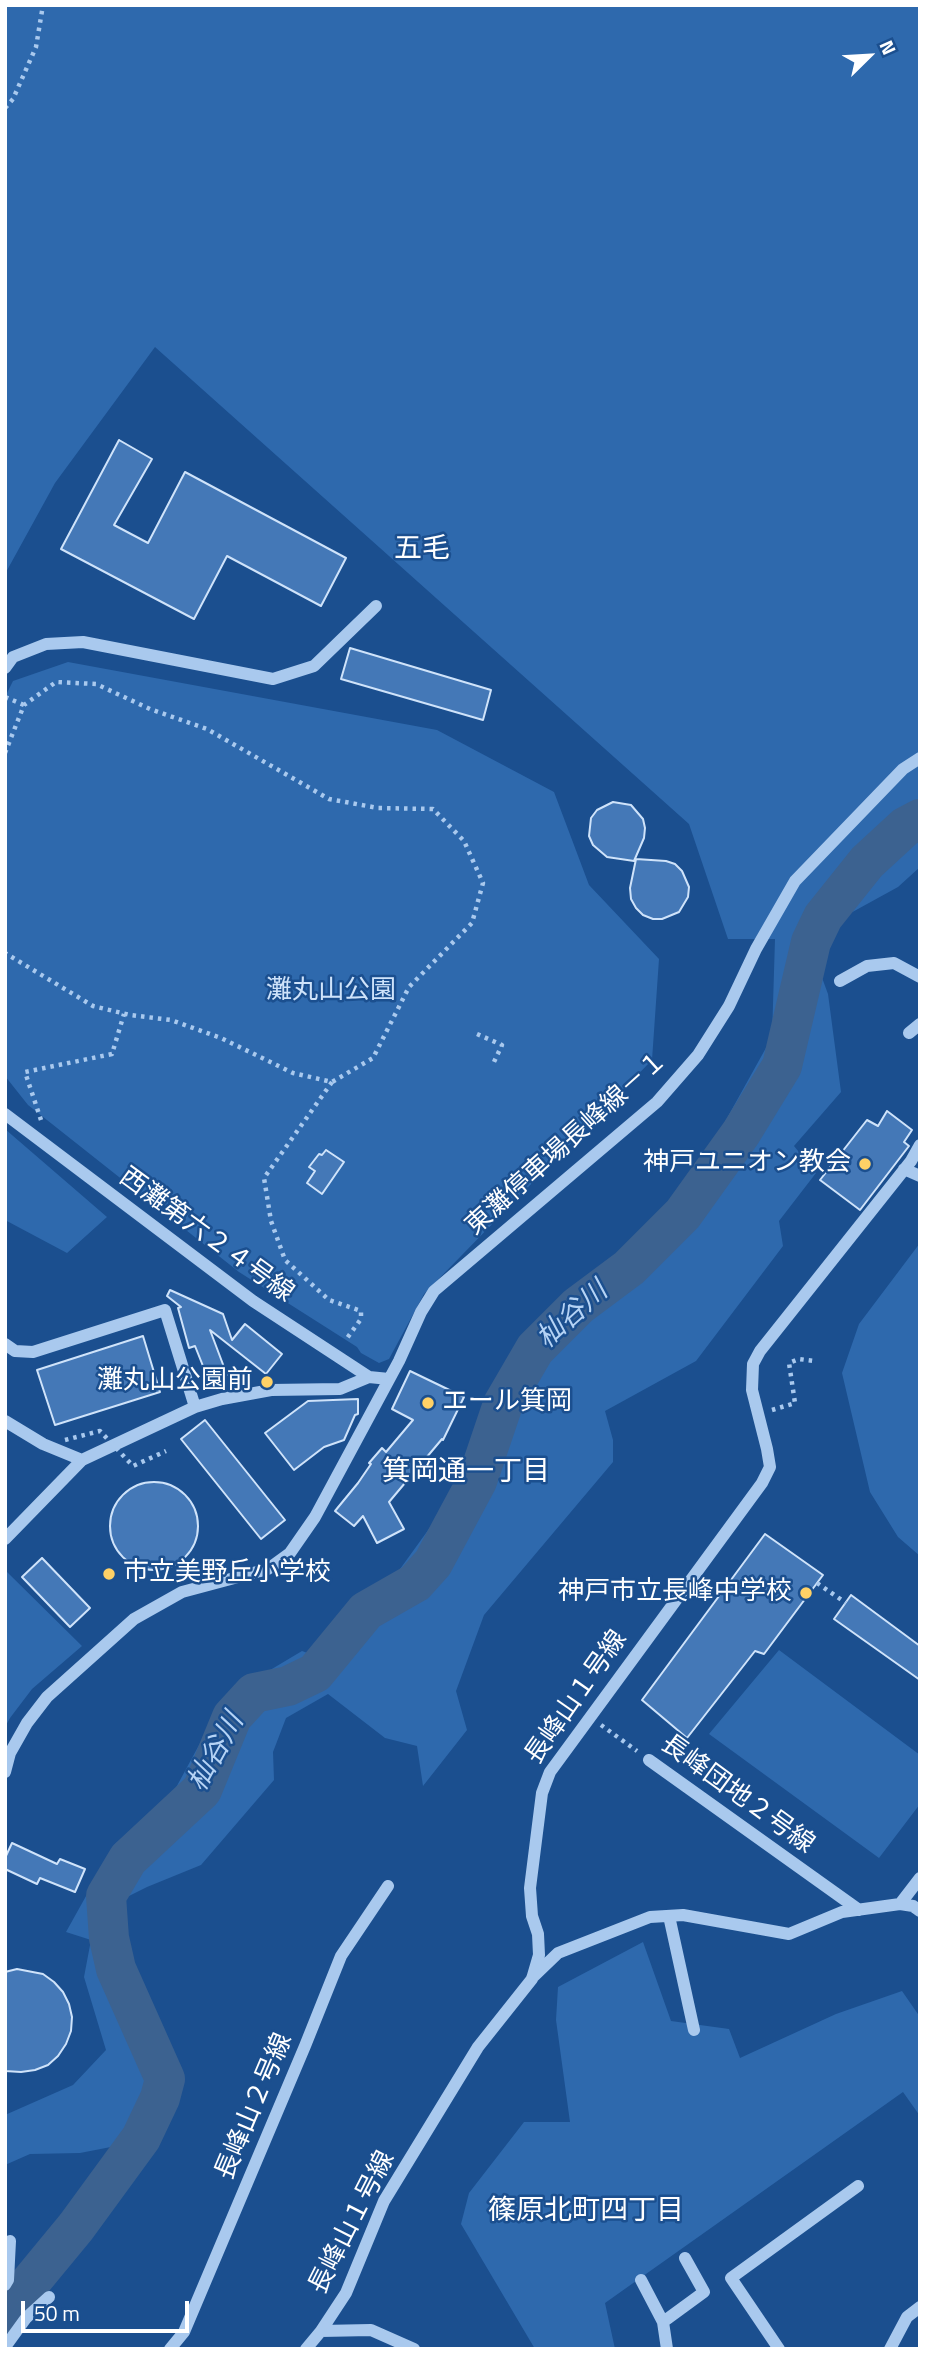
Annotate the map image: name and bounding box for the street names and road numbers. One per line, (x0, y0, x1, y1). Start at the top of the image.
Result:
street label: 東灘停車場長峰線－１ (460, 1045, 674, 1243)
street label: 西灘第六２４号線 (113, 1162, 299, 1310)
street label: 長峰山１号線 (519, 1625, 635, 1771)
street label: 長峰団地２号線 (654, 1729, 820, 1861)
street label: 長峰山２号線 (210, 2029, 300, 2185)
street label: 長峰山１号線 (304, 2146, 402, 2300)

